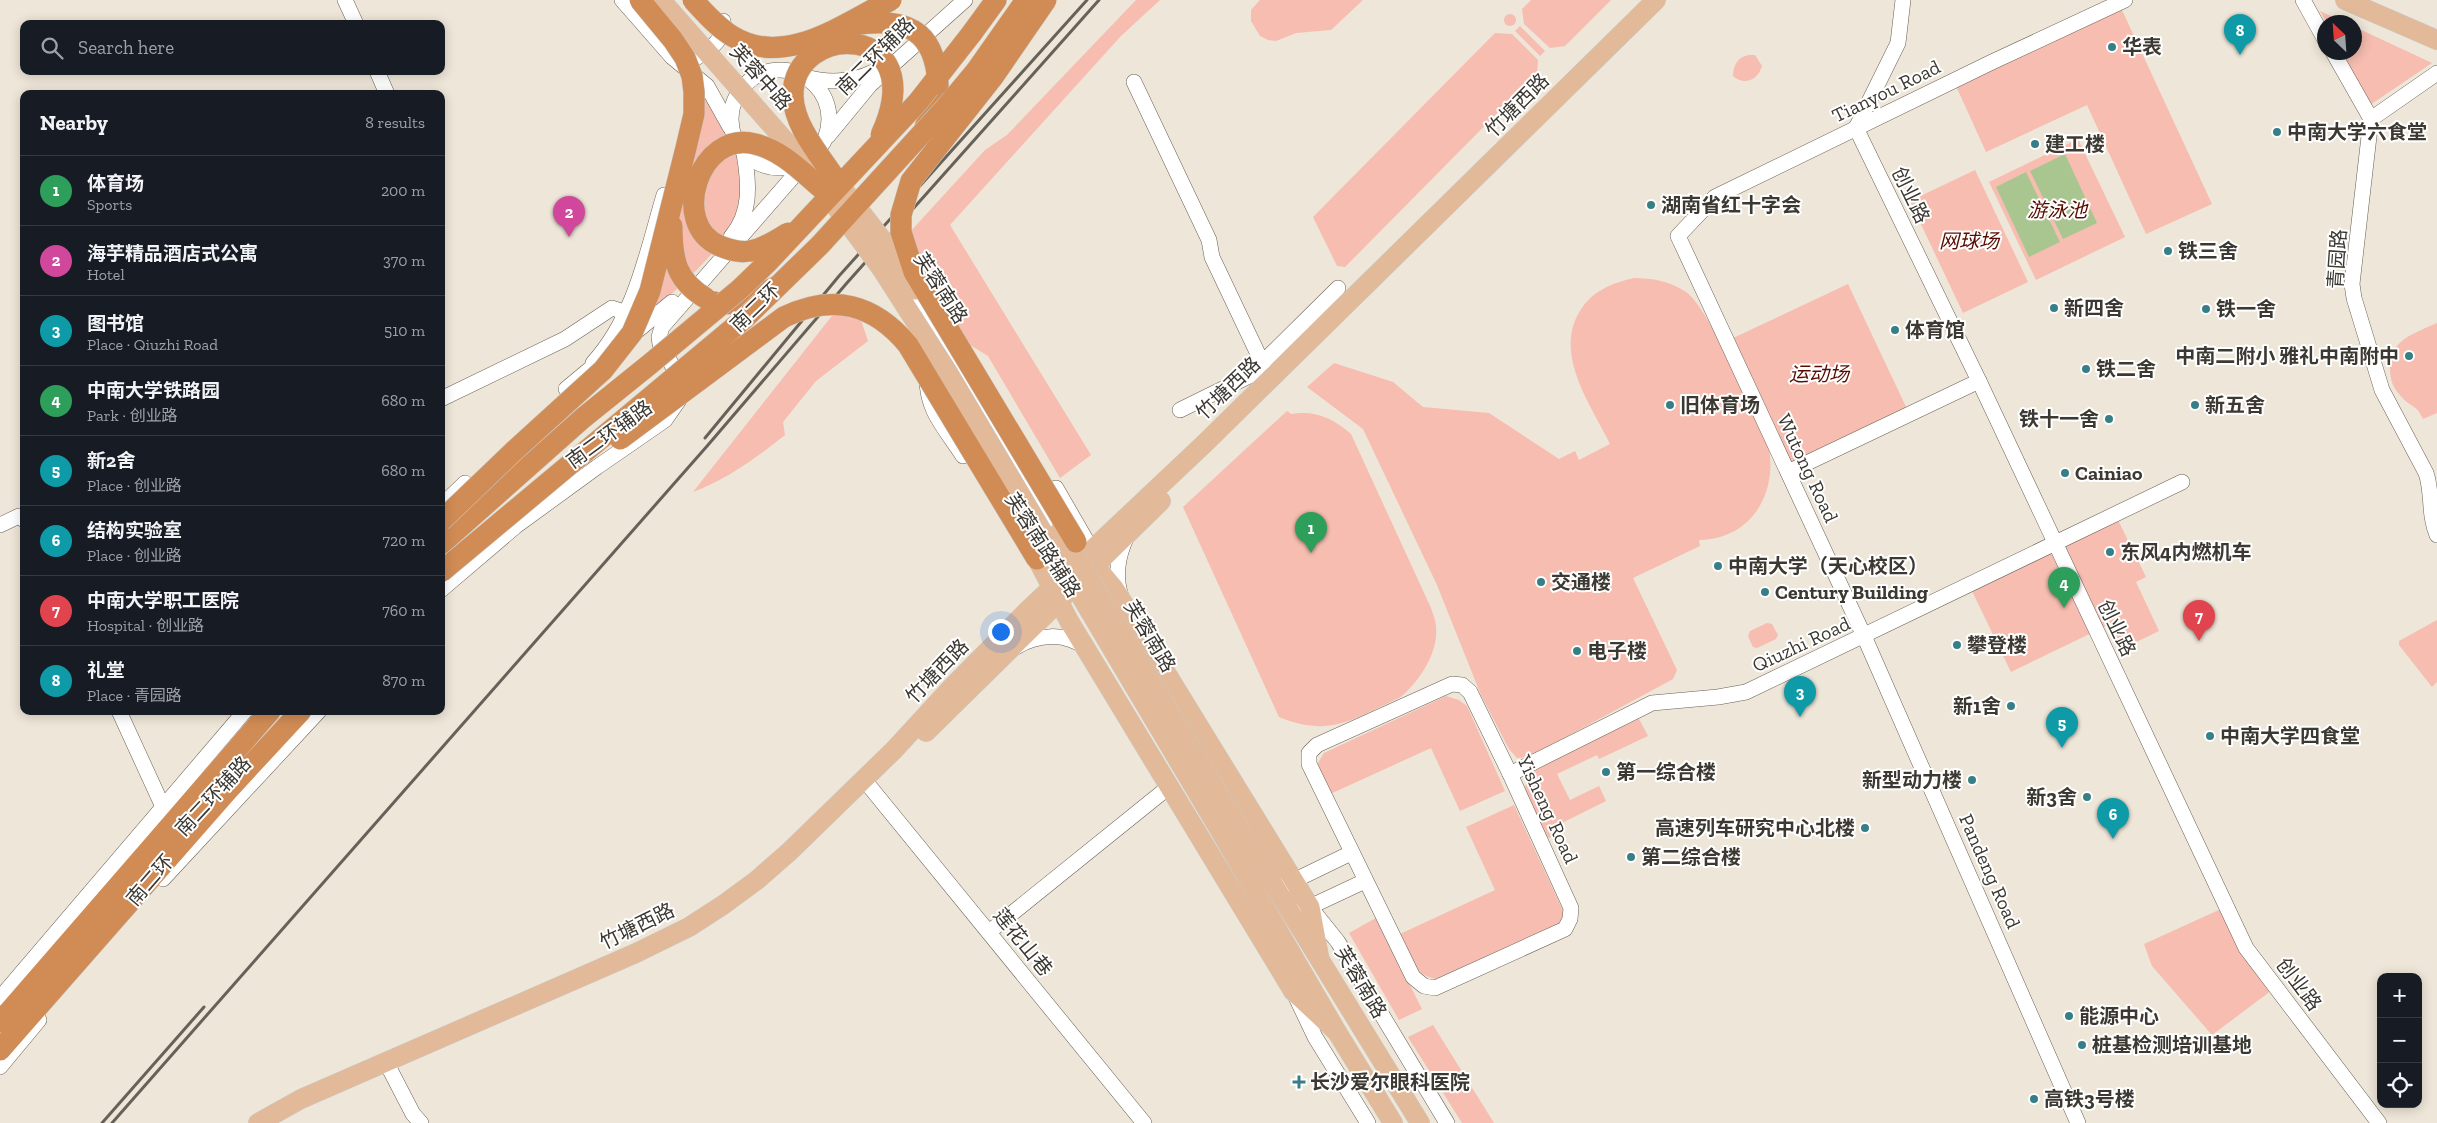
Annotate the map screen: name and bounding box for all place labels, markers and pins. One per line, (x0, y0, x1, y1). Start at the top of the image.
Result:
pin: 8 (2224, 14, 2256, 55)
place label: 华表 (2122, 35, 2162, 59)
marker: 华表 (2106, 41, 2118, 53)
place label: 中南大学六食堂 (2287, 120, 2427, 144)
marker: 中南大学六食堂 (2271, 126, 2283, 138)
place label: 建工楼 (2045, 132, 2105, 156)
marker: 建工楼 (2029, 138, 2041, 150)
place label: 湖南省红十字会 (1661, 193, 1801, 217)
pin: 2 (553, 196, 585, 237)
marker: 湖南省红十字会 (1645, 199, 1657, 211)
place label: 铁三舍 (2178, 239, 2238, 263)
marker: 铁三舍 (2162, 245, 2174, 257)
place label: 新四舍 (2064, 296, 2124, 320)
place label: 铁一舍 (2216, 297, 2276, 321)
marker: 新四舍 (2048, 302, 2060, 314)
marker: 铁一舍 (2200, 303, 2212, 315)
place label: 体育馆 (1905, 318, 1965, 342)
marker: 体育馆 (1889, 324, 1901, 336)
place label: 中南二附小 雅礼中南附中 (2175, 344, 2399, 368)
marker: 中南二附小 雅礼中南附中 (2403, 350, 2415, 362)
place label: 铁二舍 (2096, 357, 2156, 381)
marker: 铁二舍 (2080, 363, 2092, 375)
place label: 旧体育场 (1680, 393, 1760, 417)
place label: 新五舍 (2205, 393, 2265, 417)
marker: 旧体育场 (1664, 399, 1676, 411)
marker: 新五舍 (2189, 399, 2201, 411)
place label: 铁十一舍 (2019, 407, 2099, 431)
marker: 铁十一舍 (2103, 413, 2115, 425)
place label: Cainiao (2075, 461, 2143, 485)
marker: Cainiao (2059, 467, 2071, 479)
pin: 1 (1295, 512, 1327, 553)
place label: 东风4内燃机车 (2120, 540, 2251, 564)
marker: 东风4内燃机车 (2104, 546, 2116, 558)
place label: 中南大学（天心校区） (1728, 554, 1928, 578)
marker: 中南大学（天心校区） (1712, 560, 1724, 572)
pin: 4 (2048, 567, 2080, 608)
place label: 交通楼 (1551, 570, 1611, 594)
marker: 交通楼 (1535, 576, 1547, 588)
place label: Century Building (1775, 580, 1929, 604)
marker: Century Building (1759, 586, 1771, 598)
pin: 7 (2183, 600, 2215, 641)
place label: 攀登楼 (1967, 633, 2027, 657)
place label: 电子楼 (1587, 639, 1647, 663)
marker: 攀登楼 (1951, 639, 1963, 651)
marker: 电子楼 (1571, 645, 1583, 657)
pin: 3 (1784, 676, 1816, 717)
place label: 新1舍 (1953, 694, 2001, 718)
marker: 新1舍 (2005, 700, 2017, 712)
pin: 5 (2046, 707, 2078, 748)
place label: 中南大学四食堂 (2220, 724, 2360, 748)
marker: 中南大学四食堂 (2204, 730, 2216, 742)
place label: 第一综合楼 (1616, 760, 1716, 784)
marker: 第一综合楼 (1600, 766, 1612, 778)
place label: 新型动力楼 (1862, 768, 1962, 792)
marker: 新型动力楼 (1966, 774, 1978, 786)
place label: 新3舍 (2026, 785, 2077, 809)
marker: 新3舍 (2081, 791, 2093, 803)
pin: 6 (2097, 798, 2129, 839)
place label: 高速列车研究中心北楼 (1655, 816, 1855, 840)
marker: 高速列车研究中心北楼 (1859, 822, 1871, 834)
place label: 第二综合楼 (1641, 845, 1741, 869)
marker: 第二综合楼 (1625, 851, 1637, 863)
place label: 能源中心 (2079, 1004, 2159, 1028)
marker: 能源中心 (2063, 1010, 2075, 1022)
place label: 桩基检测培训基地 (2092, 1033, 2252, 1057)
marker: 桩基检测培训基地 (2076, 1039, 2088, 1051)
place label: 长沙爱尔眼科医院 (1310, 1070, 1470, 1094)
marker: 长沙爱尔眼科医院 (1292, 1075, 1306, 1089)
place label: 高铁3号楼 (2044, 1087, 2135, 1111)
marker: 高铁3号楼 (2028, 1093, 2040, 1105)

